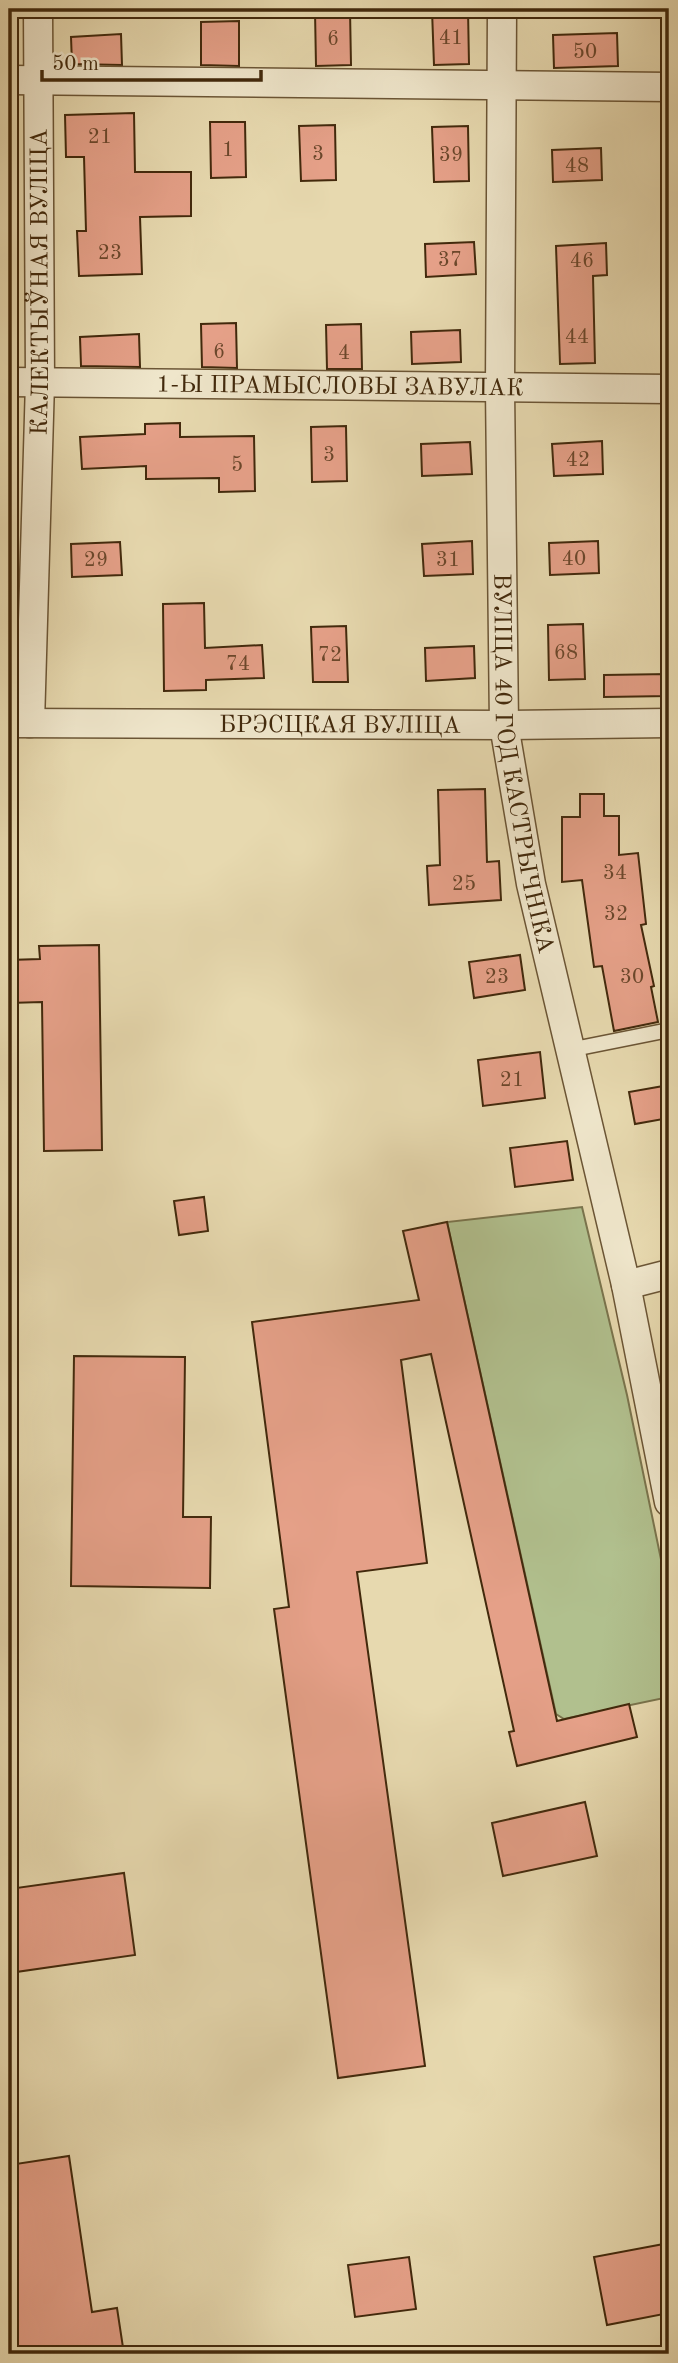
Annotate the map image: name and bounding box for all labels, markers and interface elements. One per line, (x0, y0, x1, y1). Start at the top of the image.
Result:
house number: 41 (439, 28, 463, 49)
house number: 6 (327, 29, 339, 50)
scale bar (42, 38, 261, 82)
house number: 50 (573, 42, 597, 63)
text: 50 m (52, 54, 99, 75)
house number: 21 (88, 127, 112, 148)
street label: КАЛЕКТЫЎНАЯ ВУЛІЦА (24, 129, 54, 436)
house number: 1 (222, 140, 234, 161)
house number: 3 (312, 144, 324, 165)
house number: 39 (439, 145, 463, 166)
house number: 48 (565, 156, 589, 177)
house number: 23 (98, 243, 122, 264)
house number: 37 (438, 250, 462, 271)
house number: 46 (570, 251, 594, 272)
house number: 44 (565, 327, 589, 348)
house number: 6 (213, 342, 225, 363)
house number: 4 (338, 343, 350, 364)
street label: 1-Ы ПРАМЫСЛОВЫ ЗАВУЛАК (156, 374, 524, 401)
house number: 3 (323, 445, 335, 466)
house number: 42 (566, 450, 590, 471)
house number: 5 (231, 455, 243, 476)
house number: 40 (562, 549, 586, 570)
house number: 29 (84, 550, 108, 571)
house number: 31 (436, 550, 460, 571)
street label: ВУЛІЦА 40 ГОД КАСТРЫЧНІКА (488, 573, 557, 956)
house number: 68 (554, 643, 578, 664)
house number: 72 (318, 645, 342, 666)
house number: 74 (226, 654, 250, 675)
street label: БРЭСЦКАЯ ВУЛІЦА (219, 714, 461, 739)
house number: 34 (603, 863, 627, 884)
house number: 25 (452, 874, 476, 895)
house number: 32 (604, 904, 628, 925)
house number: 23 (485, 967, 509, 988)
house number: 30 (620, 967, 644, 988)
house number: 21 (500, 1070, 524, 1091)

